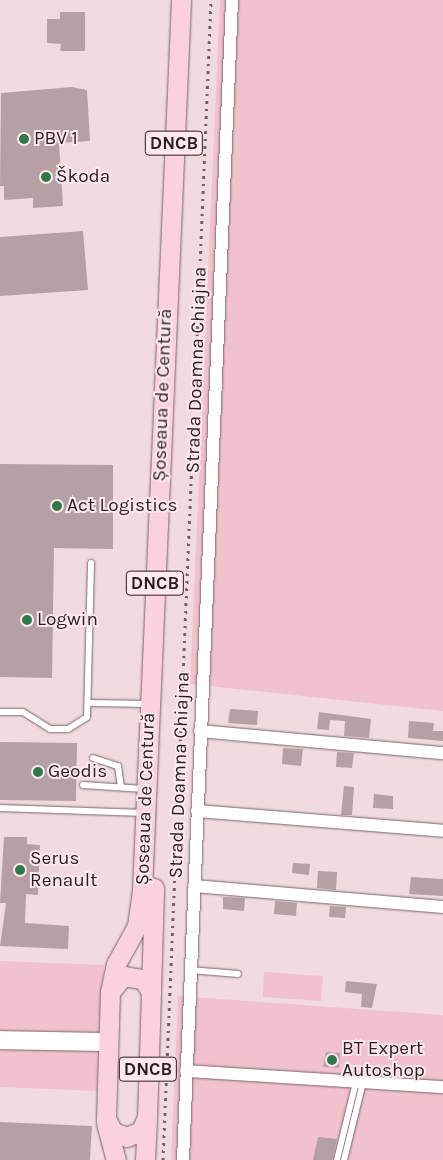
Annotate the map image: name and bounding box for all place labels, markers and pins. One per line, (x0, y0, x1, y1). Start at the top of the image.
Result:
place label: PBV 1 (34, 128, 78, 150)
marker: PBV 1 (18, 133, 30, 145)
place label: Škoda (56, 166, 110, 188)
marker: Škoda (40, 171, 52, 183)
place label: Act Logistics (67, 495, 178, 517)
marker: Act Logistics (51, 500, 63, 512)
place label: Logwin (37, 609, 98, 631)
marker: Logwin (21, 614, 33, 626)
place label: Geodis (48, 761, 107, 783)
marker: Geodis (32, 766, 44, 778)
place label: Serus Renault (30, 848, 97, 892)
marker: Serus Renault (14, 864, 26, 876)
place label: BT Expert Autoshop (342, 1038, 425, 1082)
marker: BT Expert Autoshop (326, 1054, 338, 1066)

